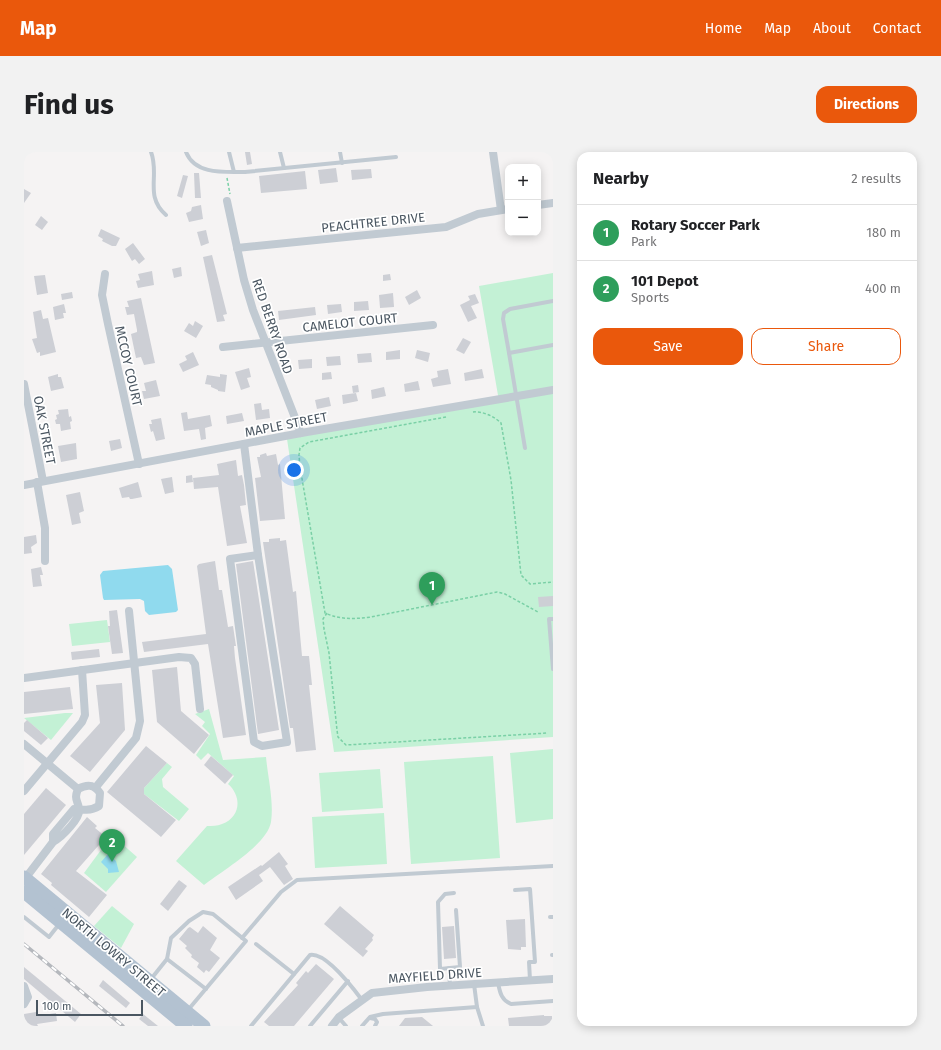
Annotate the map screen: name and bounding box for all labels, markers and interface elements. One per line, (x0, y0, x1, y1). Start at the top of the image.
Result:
text: Map (20, 17, 57, 40)
text: Home (705, 20, 742, 37)
text: Map (764, 20, 791, 37)
text: About (813, 20, 851, 37)
text: Contact (873, 20, 921, 37)
button: Directions (816, 86, 917, 123)
text: Find us (24, 88, 114, 121)
map controls (505, 164, 541, 236)
button: + (505, 164, 541, 200)
text: Nearby (593, 168, 648, 189)
text: 2 results (851, 171, 901, 186)
button: − (505, 200, 541, 236)
street label: PEACHTREE DRIVE (320, 210, 426, 235)
text: Rotary Soccer Park (631, 216, 760, 234)
text: 1 (603, 225, 609, 240)
text: 180 m (866, 225, 901, 240)
text: Park (631, 234, 657, 249)
text: 101 Depot (631, 272, 698, 290)
street label: RED BERRY ROAD (249, 276, 296, 376)
text: 2 (603, 281, 609, 296)
text: 400 m (865, 281, 901, 296)
text: Sports (631, 290, 669, 305)
street label: CAMELOT COURT (302, 310, 399, 335)
street label: MCCOY COURT (112, 324, 145, 408)
button: Save (593, 328, 743, 365)
button: Share (751, 328, 901, 365)
street label: OAK STREET (31, 395, 59, 466)
street label: MAPLE STREET (243, 409, 329, 440)
your location (284, 460, 304, 480)
pin: 1 (419, 572, 445, 605)
pin: 2 (99, 829, 125, 862)
street label: NORTH LOWRY STREET (59, 905, 169, 1000)
street label: MAYFIELD DRIVE (388, 965, 482, 986)
scale bar (36, 998, 143, 1017)
text: 100 m (42, 1000, 71, 1013)

